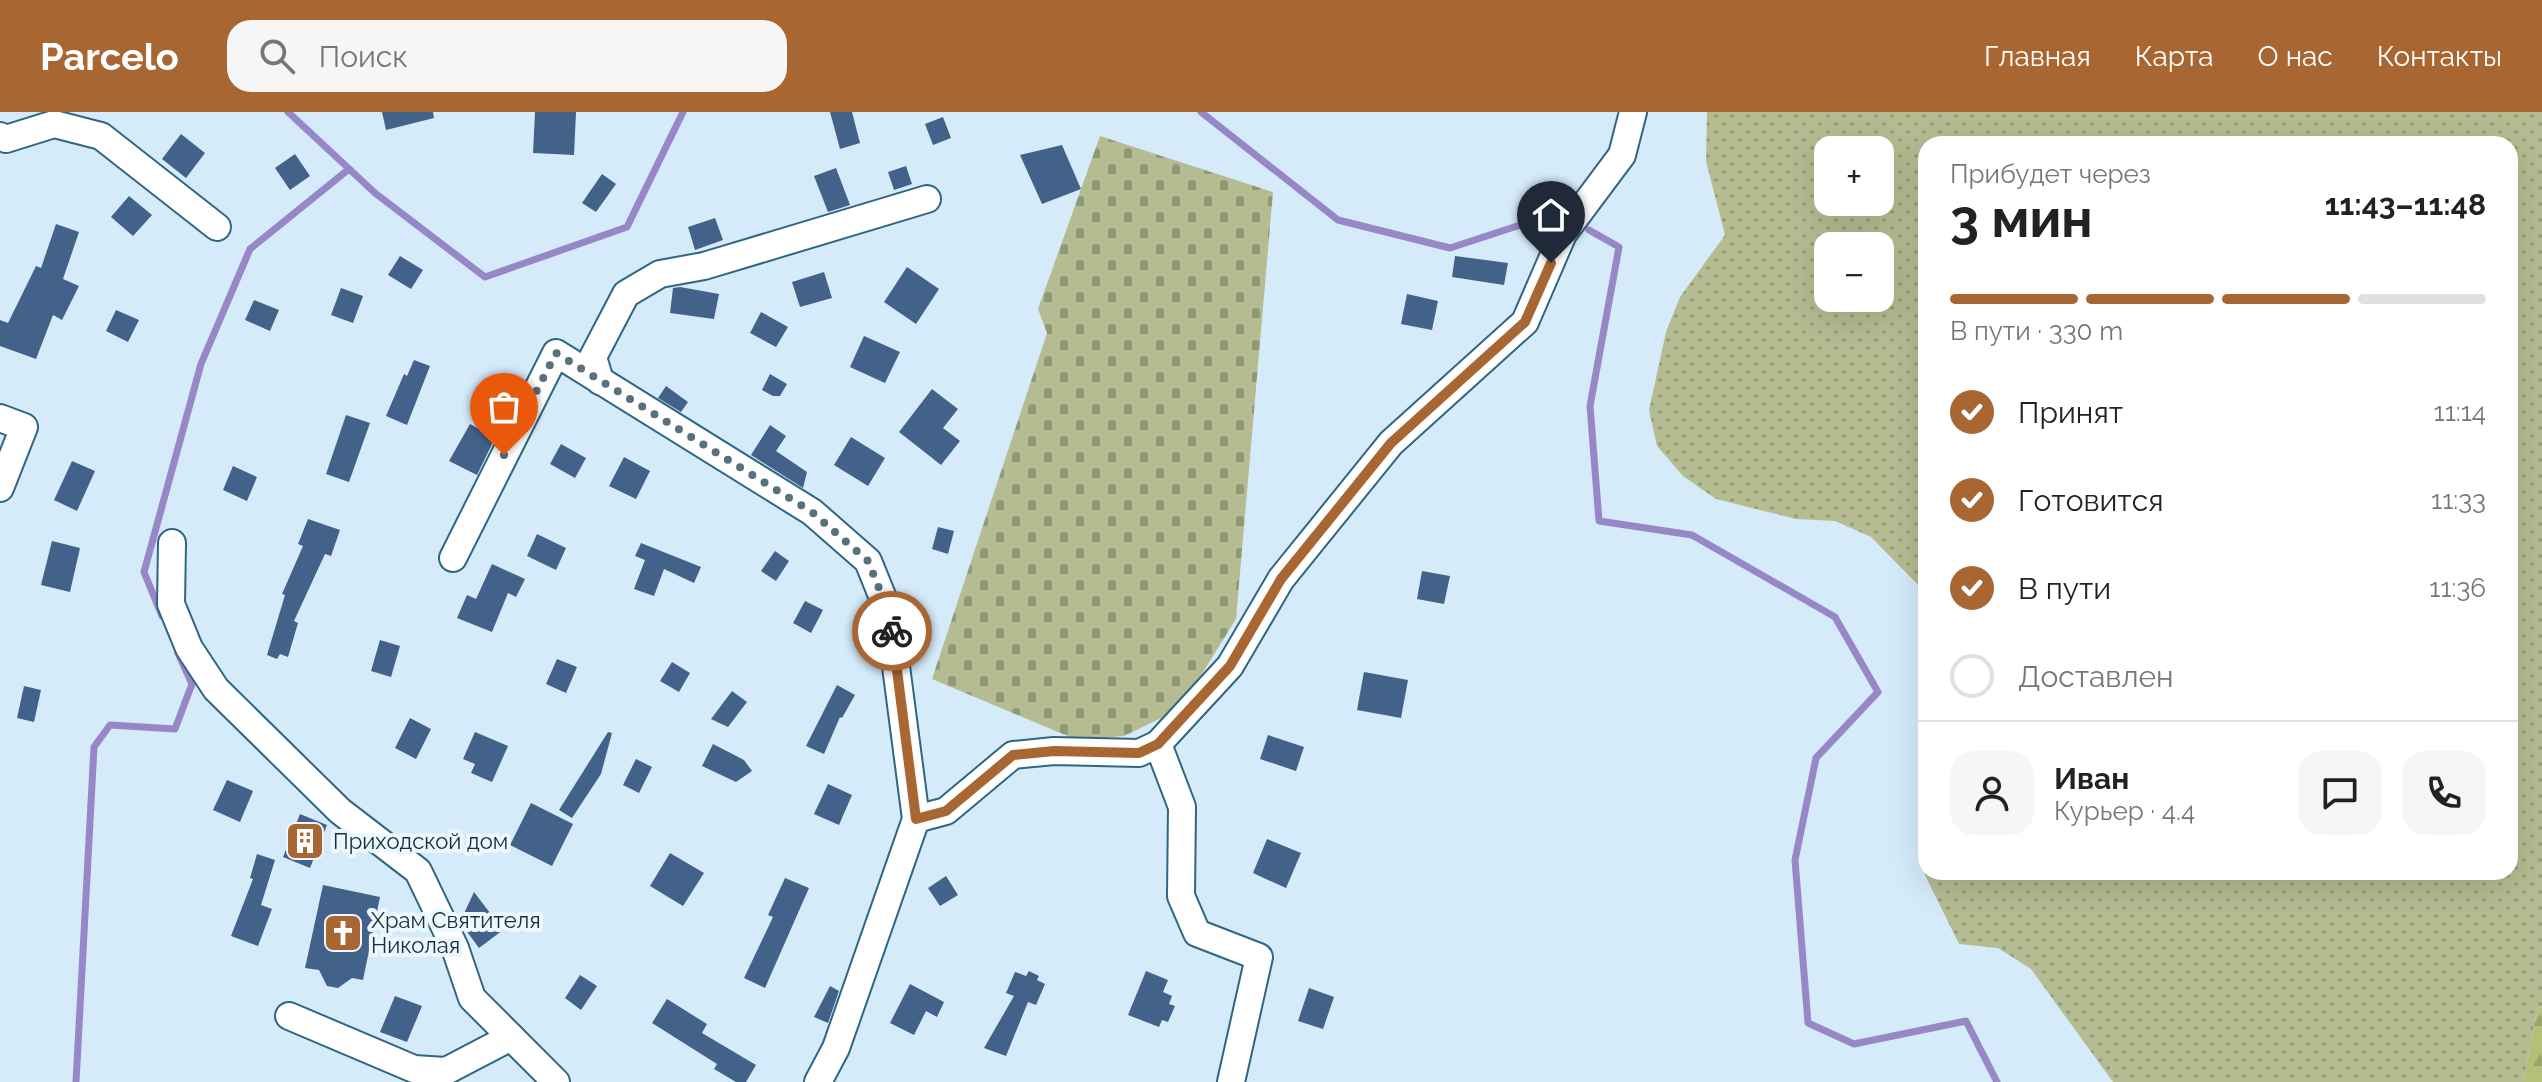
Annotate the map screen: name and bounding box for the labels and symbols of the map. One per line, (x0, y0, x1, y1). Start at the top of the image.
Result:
pin (1517, 181, 1585, 263)
pin (470, 373, 538, 455)
courier (852, 591, 932, 671)
building icon: Приходской дом (284, 820, 326, 862)
place label: Приходской дом (333, 828, 508, 854)
place label: Храм Святителя Николая (371, 907, 541, 958)
church icon: Храм Святителя Николая (322, 912, 364, 954)

